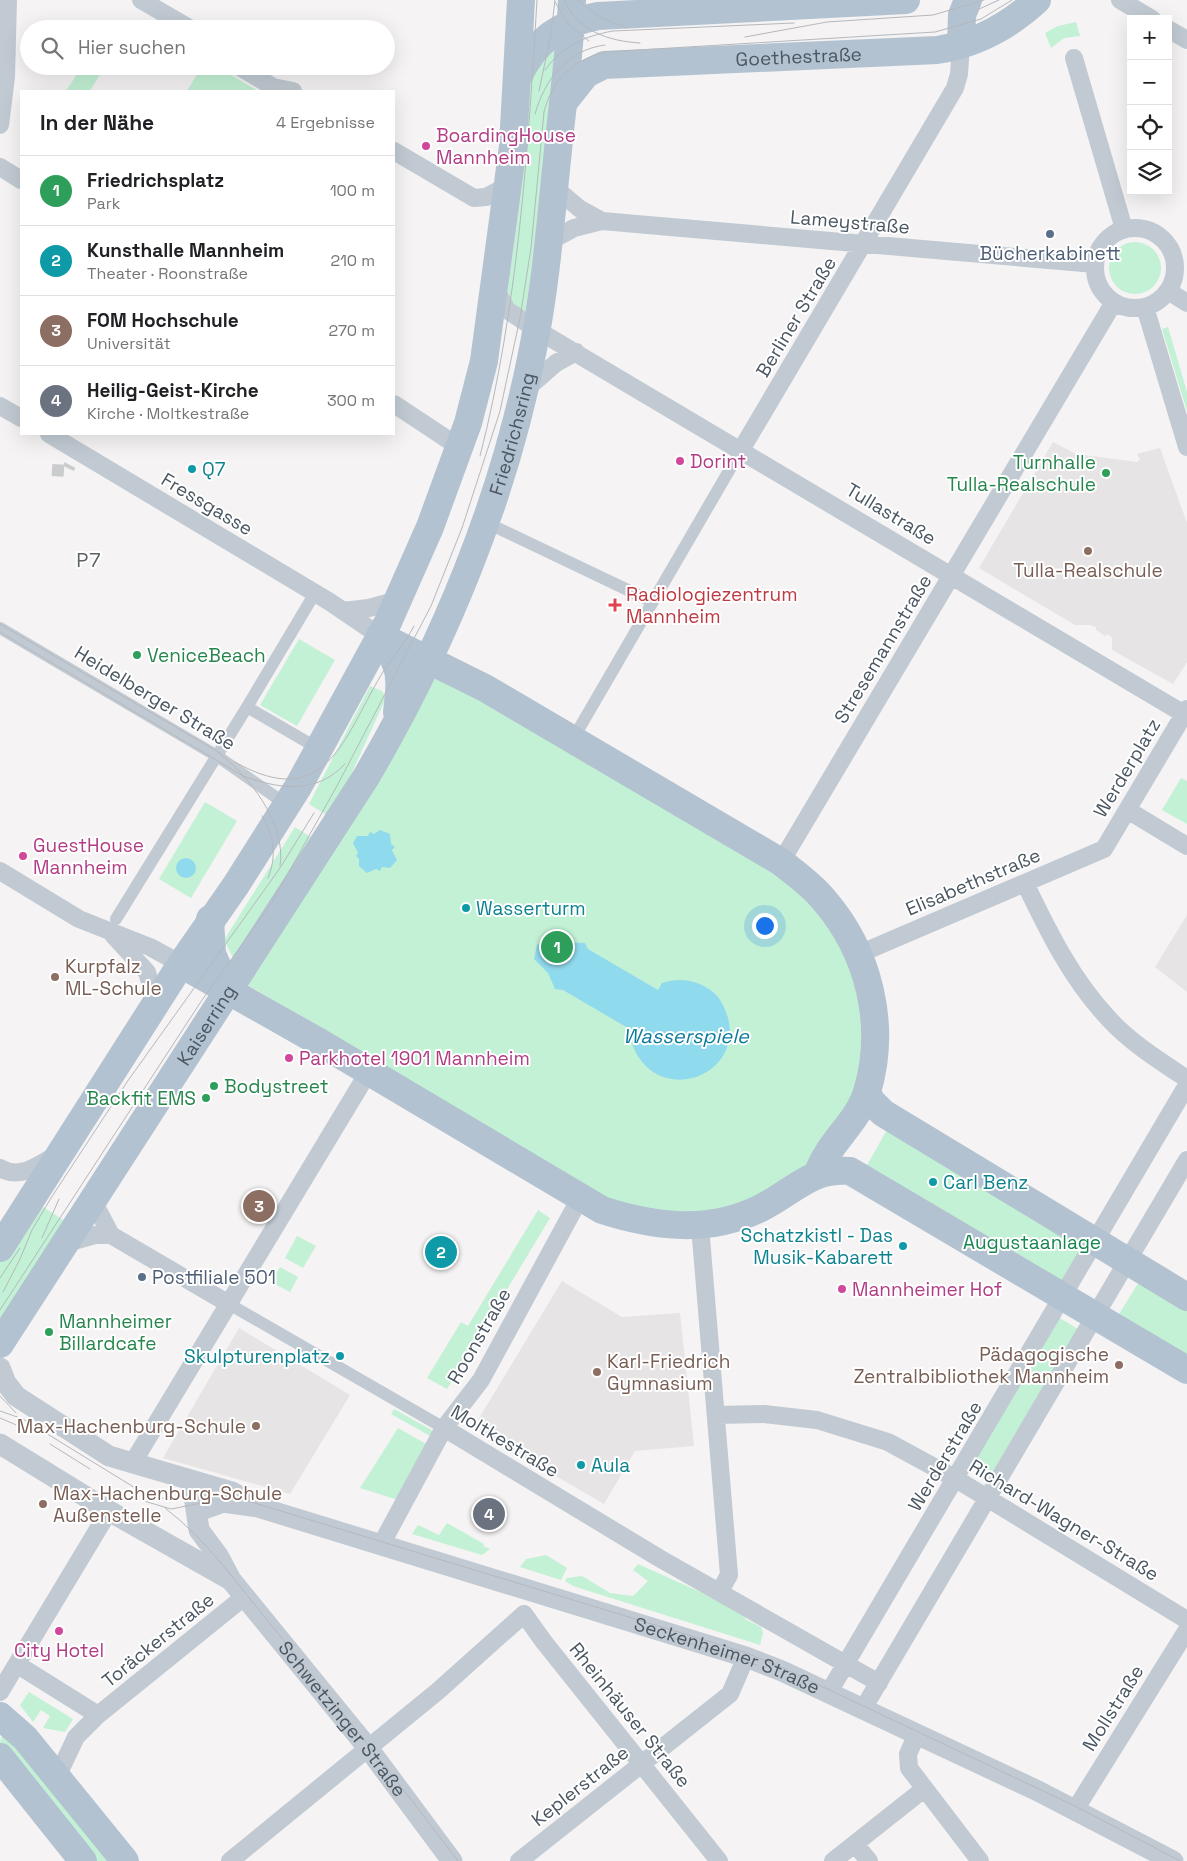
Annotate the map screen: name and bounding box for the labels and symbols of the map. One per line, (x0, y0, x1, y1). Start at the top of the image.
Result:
street label: Goethestraße (735, 41, 862, 72)
place label: BoardingHouse Mannheim (436, 123, 576, 170)
marker: BoardingHouse Mannheim (420, 140, 432, 152)
street label: Lameystraße (789, 204, 911, 240)
marker: Bücherkabinett (1044, 228, 1056, 240)
place label: Bücherkabinett (979, 241, 1121, 266)
street label: Berliner Straße (750, 252, 842, 382)
street label: Friedrichsring (483, 370, 540, 498)
place label: Dorint (690, 449, 746, 474)
place label: Turnhalle Tulla-Realschule (947, 450, 1096, 497)
marker: Dorint (674, 455, 686, 467)
place label: Q7 (202, 457, 226, 482)
marker: Q7 (186, 463, 198, 475)
street label: Fressgasse (157, 467, 257, 541)
marker: Turnhalle Tulla-Realschule (1100, 467, 1112, 479)
street label: Tullastraße (841, 477, 941, 551)
marker: Tulla-Realschule (1082, 545, 1094, 557)
district label: P7 (76, 547, 102, 573)
place label: Tulla-Realschule (1013, 558, 1163, 583)
street label: Stresemannstraße (829, 570, 937, 728)
place label: Radiologiezentrum Mannheim (626, 582, 797, 629)
marker: Radiologiezentrum Mannheim (608, 598, 622, 612)
street label: Heidelberger Straße (70, 640, 240, 756)
place label: VeniceBeach (147, 643, 266, 668)
marker: VeniceBeach (131, 649, 143, 661)
street label: Werderplatz (1088, 714, 1166, 822)
place label: GuestHouse Mannheim (33, 833, 144, 880)
street label: Elisabethstraße (902, 842, 1044, 922)
marker: GuestHouse Mannheim (17, 850, 29, 862)
place label: Wasserturm (476, 896, 586, 921)
marker: Wasserturm (460, 902, 472, 914)
your location (752, 913, 778, 939)
pin: 1 (541, 928, 573, 966)
place label: Kurpfalz ML-Schule (65, 954, 162, 1001)
marker: Kurpfalz ML-Schule (49, 971, 61, 983)
street label: Kaiserring (171, 980, 241, 1070)
water label: Wasserspiele (623, 1023, 750, 1049)
place label: Parkhotel 1901 Mannheim (299, 1046, 530, 1071)
marker: Parkhotel 1901 Mannheim (283, 1052, 295, 1064)
place label: Bodystreet (224, 1074, 328, 1099)
marker: Bodystreet (208, 1080, 220, 1092)
place label: Backfit EMS (86, 1086, 196, 1111)
marker: Backfit EMS (200, 1092, 212, 1104)
place label: Carl Benz (943, 1170, 1028, 1195)
marker: Carl Benz (927, 1176, 939, 1188)
pin: 3 (243, 1187, 275, 1225)
place label: Schatzkistl - Das Musik-Kabarett (741, 1223, 893, 1270)
park label: Augustaanlage (963, 1230, 1101, 1255)
pin: 2 (425, 1233, 457, 1271)
marker: Schatzkistl - Das Musik-Kabarett (897, 1240, 909, 1252)
place label: Postfiliale 501 (152, 1265, 276, 1290)
marker: Postfiliale 501 (136, 1271, 148, 1283)
place label: Mannheimer Hof (852, 1277, 1002, 1302)
marker: Mannheimer Hof (836, 1283, 848, 1295)
street label: Roonstraße (442, 1284, 516, 1388)
place label: Mannheimer Billardcafe (59, 1309, 172, 1356)
marker: Mannheimer Billardcafe (43, 1326, 55, 1338)
place label: Pädagogische Zentralbibliothek Mannheim (853, 1342, 1109, 1389)
place label: Skulpturenplatz (184, 1344, 330, 1369)
place label: Karl-Friedrich Gymnasium (607, 1349, 730, 1396)
marker: Skulpturenplatz (334, 1350, 346, 1362)
marker: Pädagogische Zentralbibliothek Mannheim (1113, 1359, 1125, 1371)
marker: Karl-Friedrich Gymnasium (591, 1366, 603, 1378)
street label: Werderstraße (902, 1396, 988, 1516)
street label: Moltkestraße (446, 1399, 564, 1483)
place label: Max-Hachenburg-Schule (17, 1414, 246, 1439)
marker: Max-Hachenburg-Schule (250, 1420, 262, 1432)
place label: Aula (591, 1453, 630, 1478)
street label: Richard-Wagner-Straße (965, 1453, 1163, 1587)
marker: Aula (575, 1459, 587, 1471)
place label: Max-Hachenburg-Schule Außenstelle (53, 1481, 282, 1528)
pin: 4 (473, 1495, 505, 1533)
marker: Max-Hachenburg-Schule Außenstelle (37, 1498, 49, 1510)
street label: Toräckerstraße (97, 1587, 219, 1693)
street label: Seckenheimer Straße (631, 1611, 824, 1700)
marker: City Hotel (53, 1625, 65, 1637)
street label: Schwetzinger Straße (273, 1635, 412, 1801)
street label: Rheinhäuser Straße (564, 1637, 696, 1793)
place label: City Hotel (14, 1638, 104, 1663)
street label: Mollstraße (1077, 1660, 1149, 1756)
street label: Keplerstraße (526, 1740, 634, 1832)

